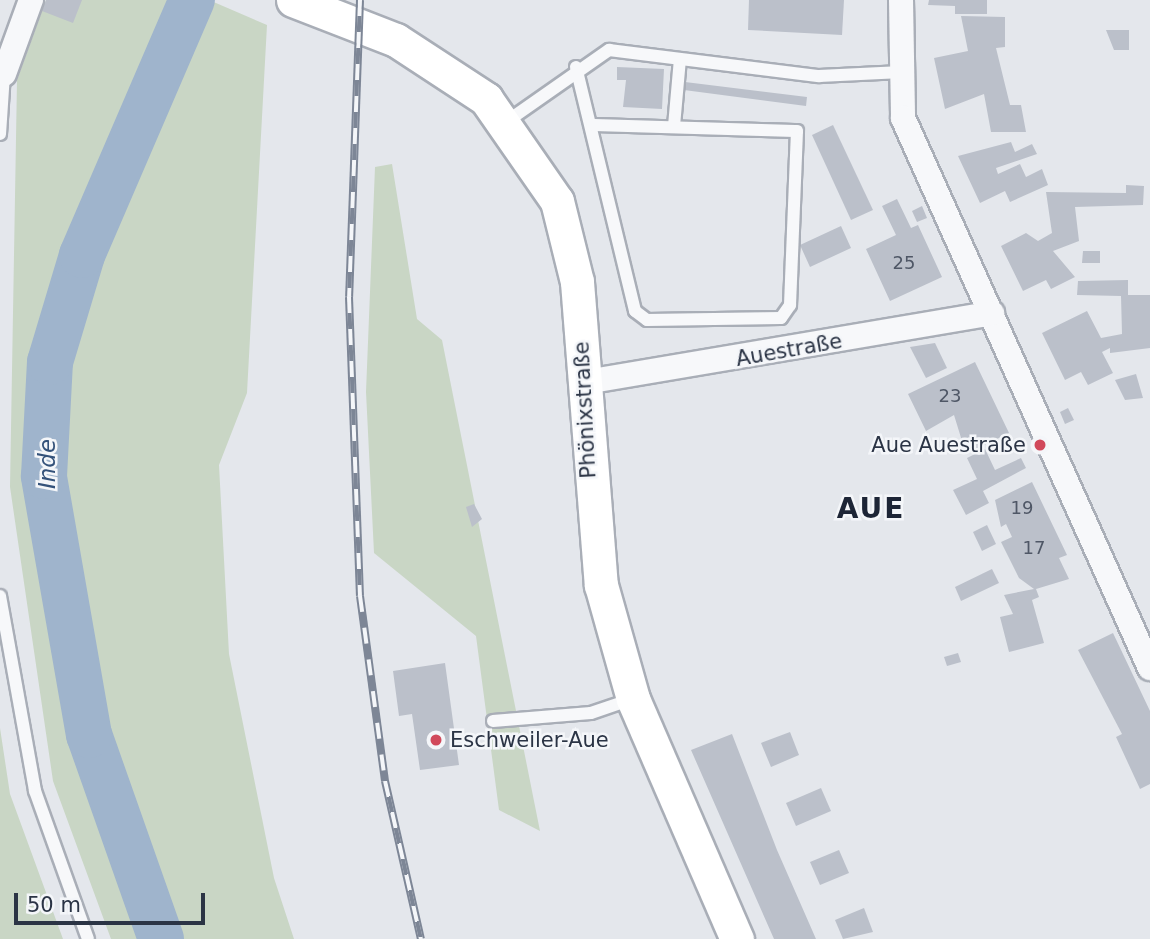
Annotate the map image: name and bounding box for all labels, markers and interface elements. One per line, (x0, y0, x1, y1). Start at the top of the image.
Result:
house number: 25 (893, 252, 915, 274)
street label: Auestraße (734, 328, 844, 372)
street label: Phönixstraße (569, 341, 601, 479)
house number: 23 (939, 385, 961, 407)
place label: Aue Auestraße (871, 432, 1026, 458)
marker: Aue Auestraße (1032, 437, 1048, 453)
water label: Inde (33, 439, 61, 489)
district label: AUE (837, 492, 905, 526)
house number: 19 (1011, 497, 1033, 519)
house number: 17 (1023, 537, 1045, 559)
place label: Eschweiler-Aue (450, 727, 609, 753)
marker: Eschweiler-Aue (428, 732, 444, 748)
scale bar (18, 880, 208, 924)
text: 50 m (27, 893, 81, 917)

